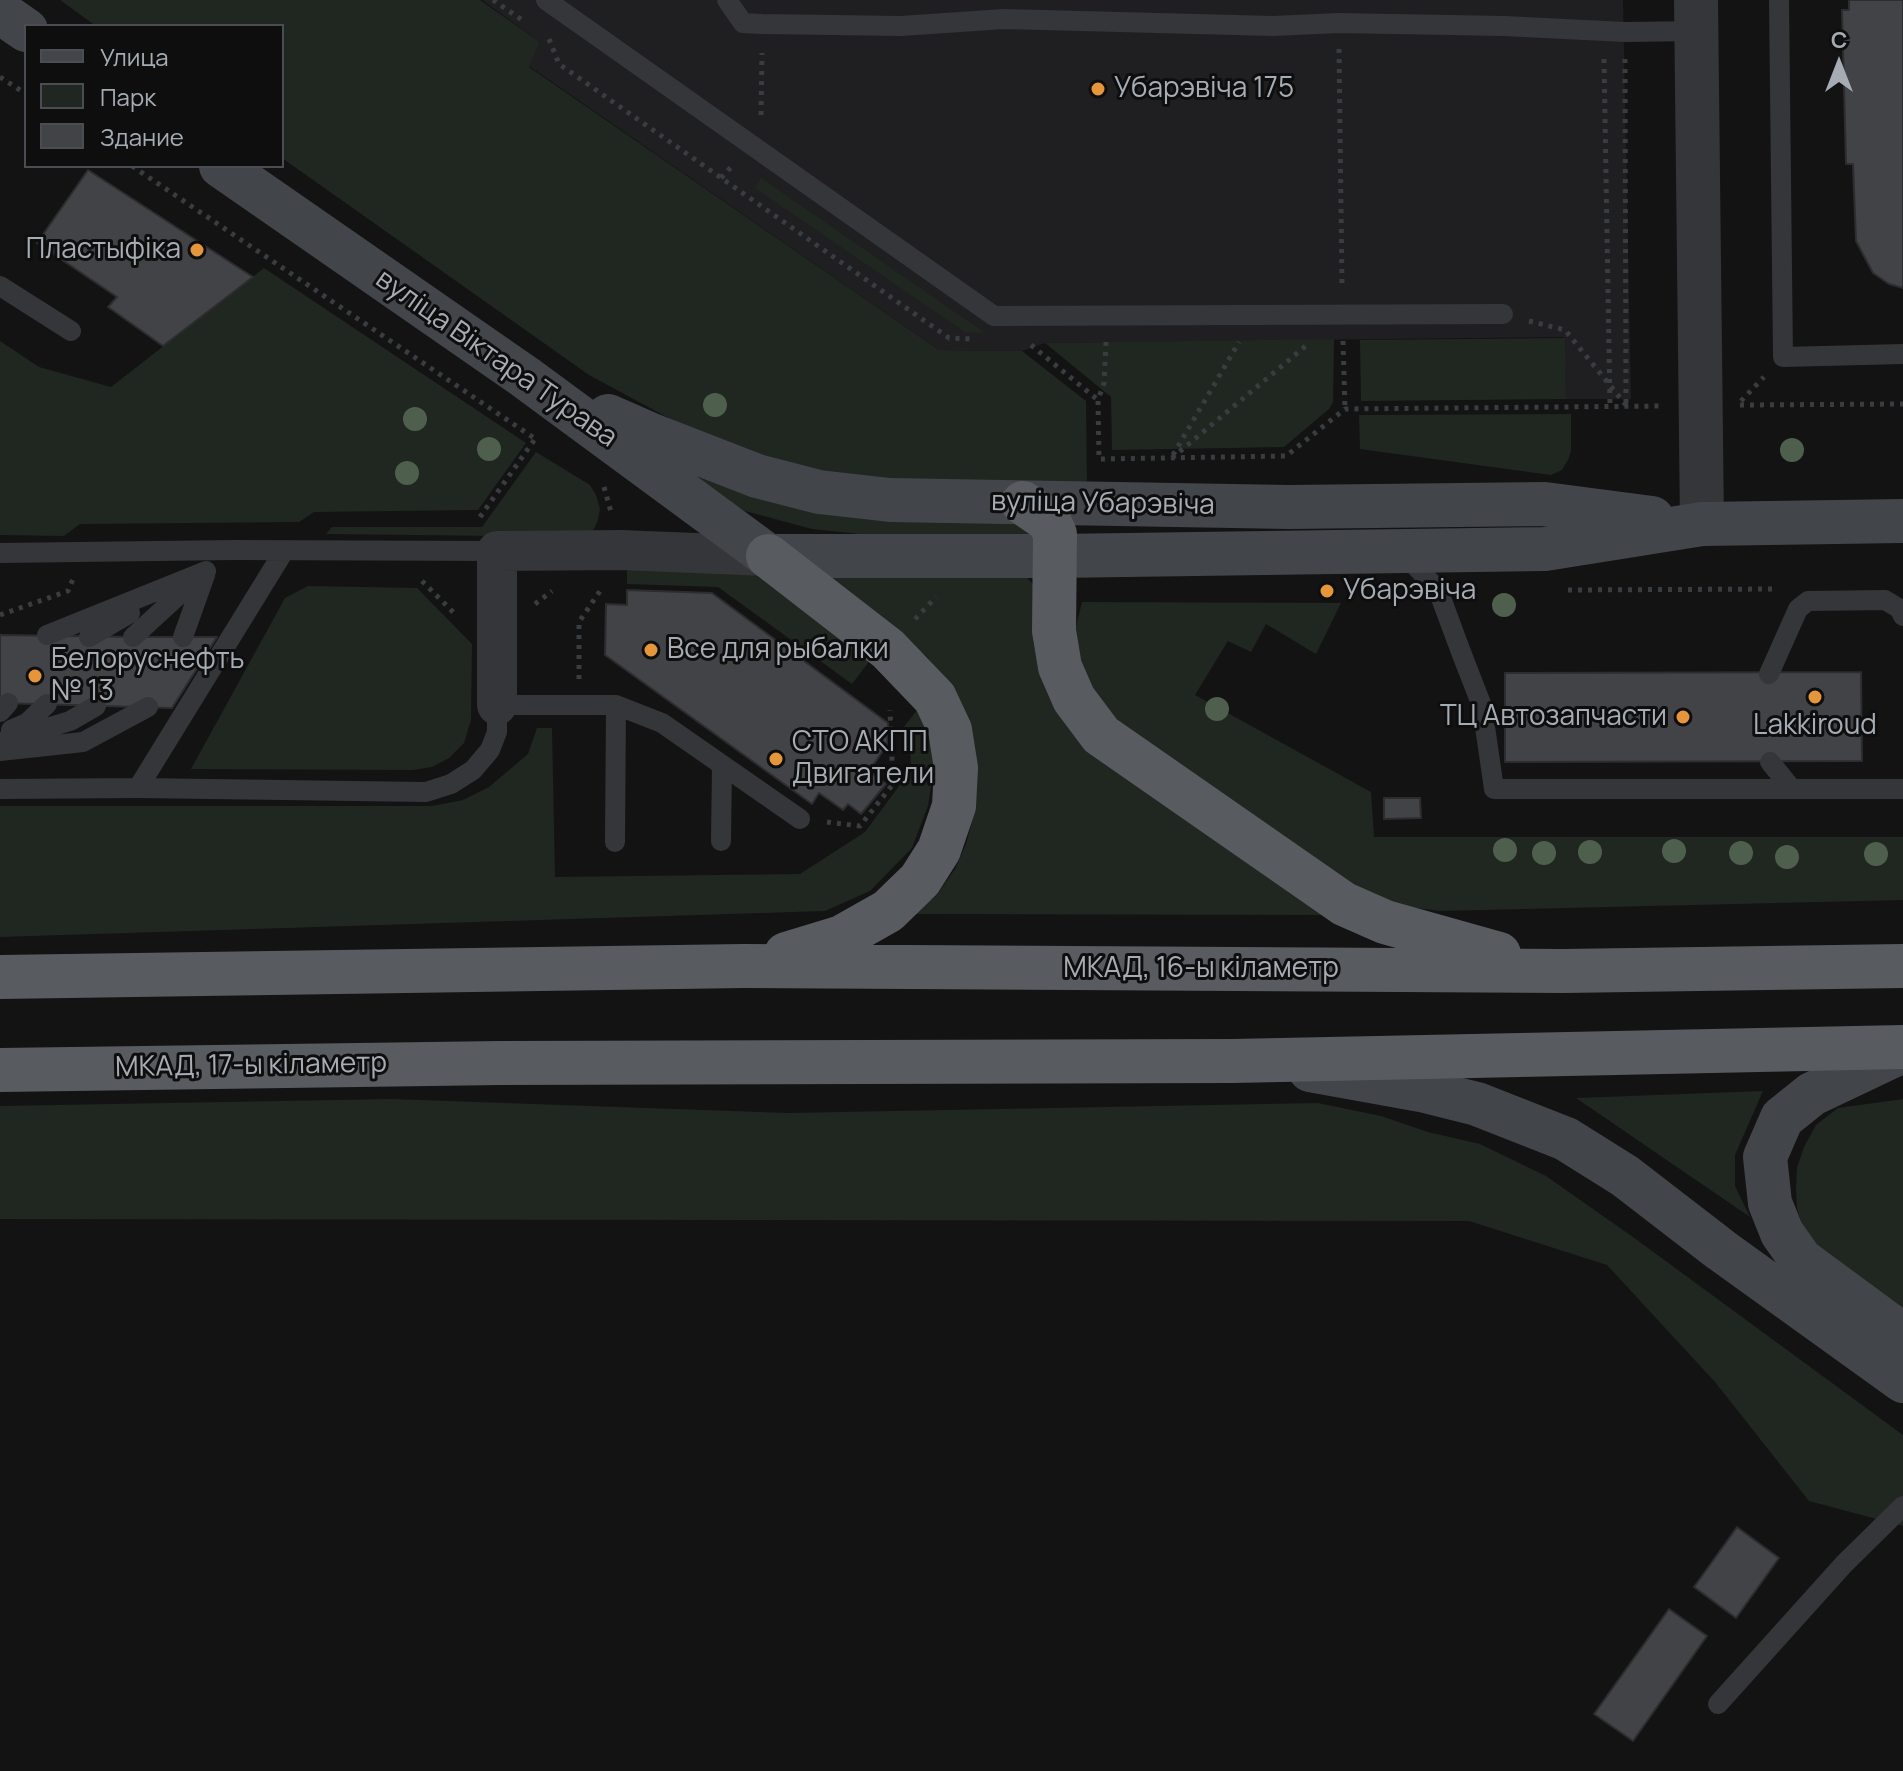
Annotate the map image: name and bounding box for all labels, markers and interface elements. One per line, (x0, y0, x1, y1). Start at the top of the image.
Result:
legend (24, 24, 284, 168)
north arrow (1799, 24, 1879, 104)
text: С (1831, 25, 1847, 55)
text: Улица (100, 40, 169, 73)
place label: Убарэвіча 175 (1114, 72, 1294, 106)
text: Парк (100, 80, 156, 113)
marker: Убарэвіча 175 (1089, 80, 1107, 98)
text: Здание (100, 120, 184, 153)
place label: Пластыфіка (26, 233, 181, 267)
marker: Пластыфіка (188, 241, 206, 259)
street label: вуліца Віктара Турава (369, 263, 623, 455)
street label: вуліца Убарэвіча (991, 485, 1215, 523)
place label: Убарэвіча (1343, 574, 1476, 608)
marker: Убарэвіча (1318, 582, 1336, 600)
place label: Все для рыбалки (667, 633, 889, 667)
marker: Все для рыбалки (642, 641, 660, 659)
place label: Белоруснефть № 13 (51, 643, 245, 709)
marker: Белоруснефть № 13 (26, 667, 44, 685)
marker: Lakkiroud (1806, 688, 1824, 706)
place label: ТЦ Автозапчасти (1440, 700, 1667, 734)
marker: ТЦ Автозапчасти (1674, 708, 1692, 726)
place label: Lakkiroud (1753, 709, 1877, 743)
place label: СТО АКПП Двигатели (792, 726, 934, 792)
marker: СТО АКПП Двигатели (767, 750, 785, 768)
street label: МКАД, 16-ы кіламетр (1063, 952, 1339, 986)
street label: МКАД, 17-ы кіламетр (115, 1047, 387, 1085)

